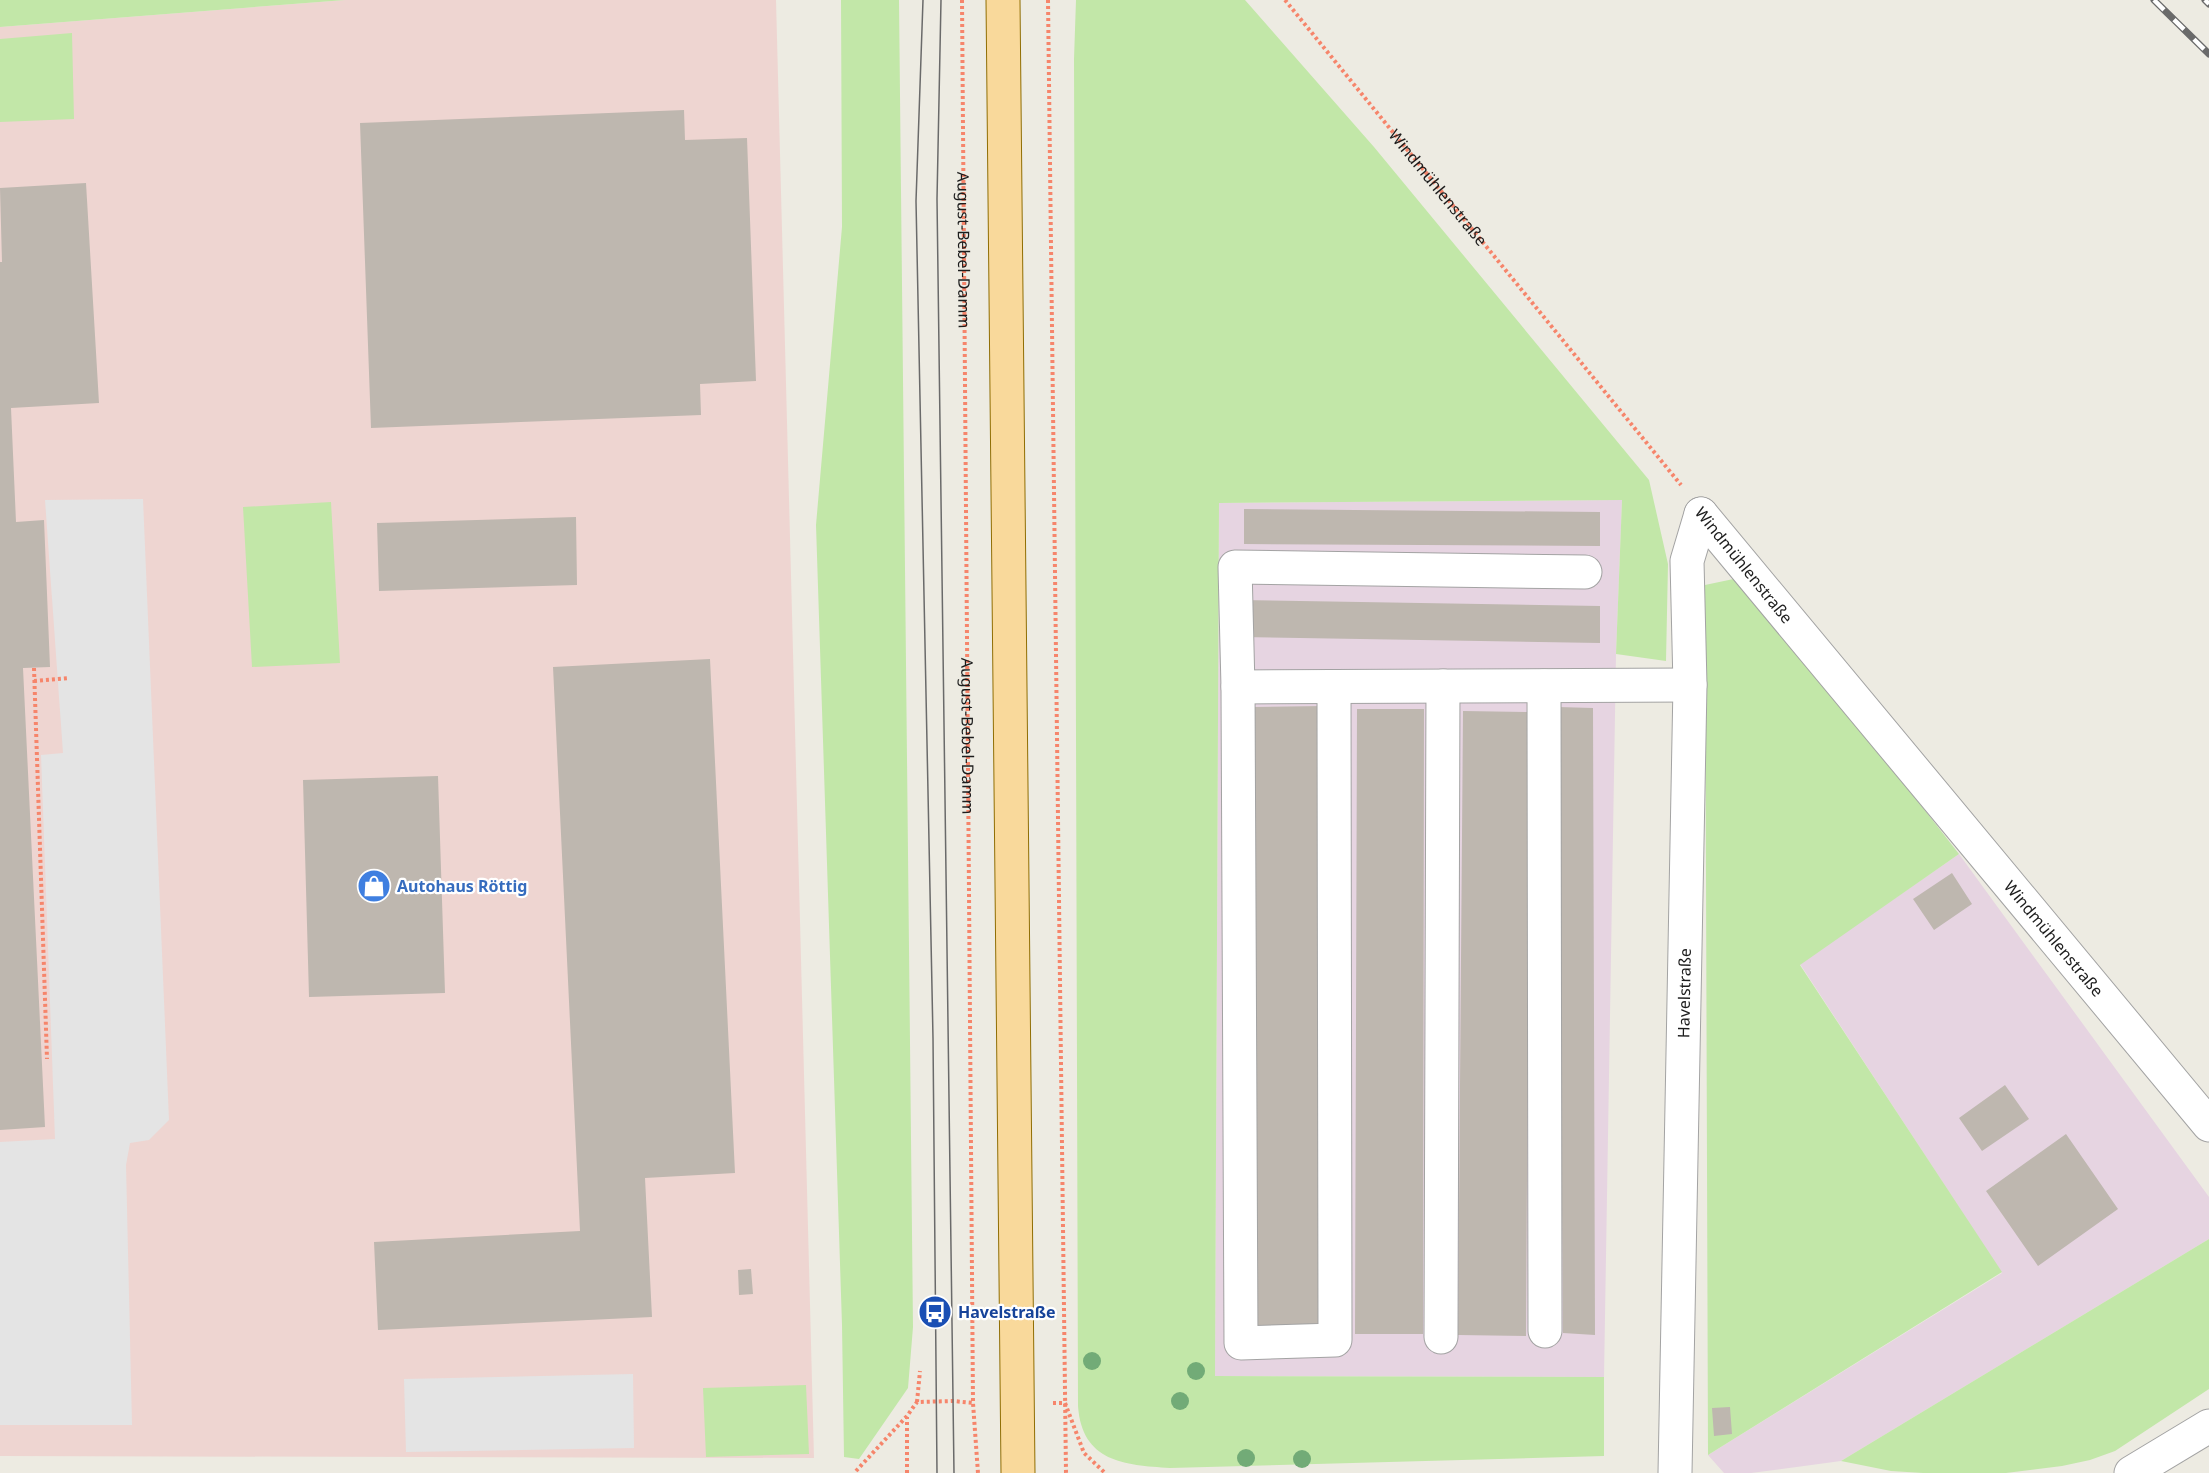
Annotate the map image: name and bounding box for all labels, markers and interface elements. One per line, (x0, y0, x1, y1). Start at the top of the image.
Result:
street label: Windmühlenstraße (1384, 125, 1492, 250)
street label: August-Bebel-Damm (952, 172, 976, 328)
street label: Windmühlenstraße (1690, 502, 1798, 628)
street label: August-Bebel-Damm (956, 658, 979, 814)
shop icon: Autohaus Röttig (356, 868, 392, 904)
place label: Autohaus Röttig (397, 875, 527, 897)
street label: Windmühlenstraße (1999, 876, 2109, 1001)
street label: Havelstraße (1672, 948, 1696, 1038)
bus stop icon: Havelstraße (917, 1294, 953, 1330)
place label: Havelstraße (958, 1301, 1056, 1323)

